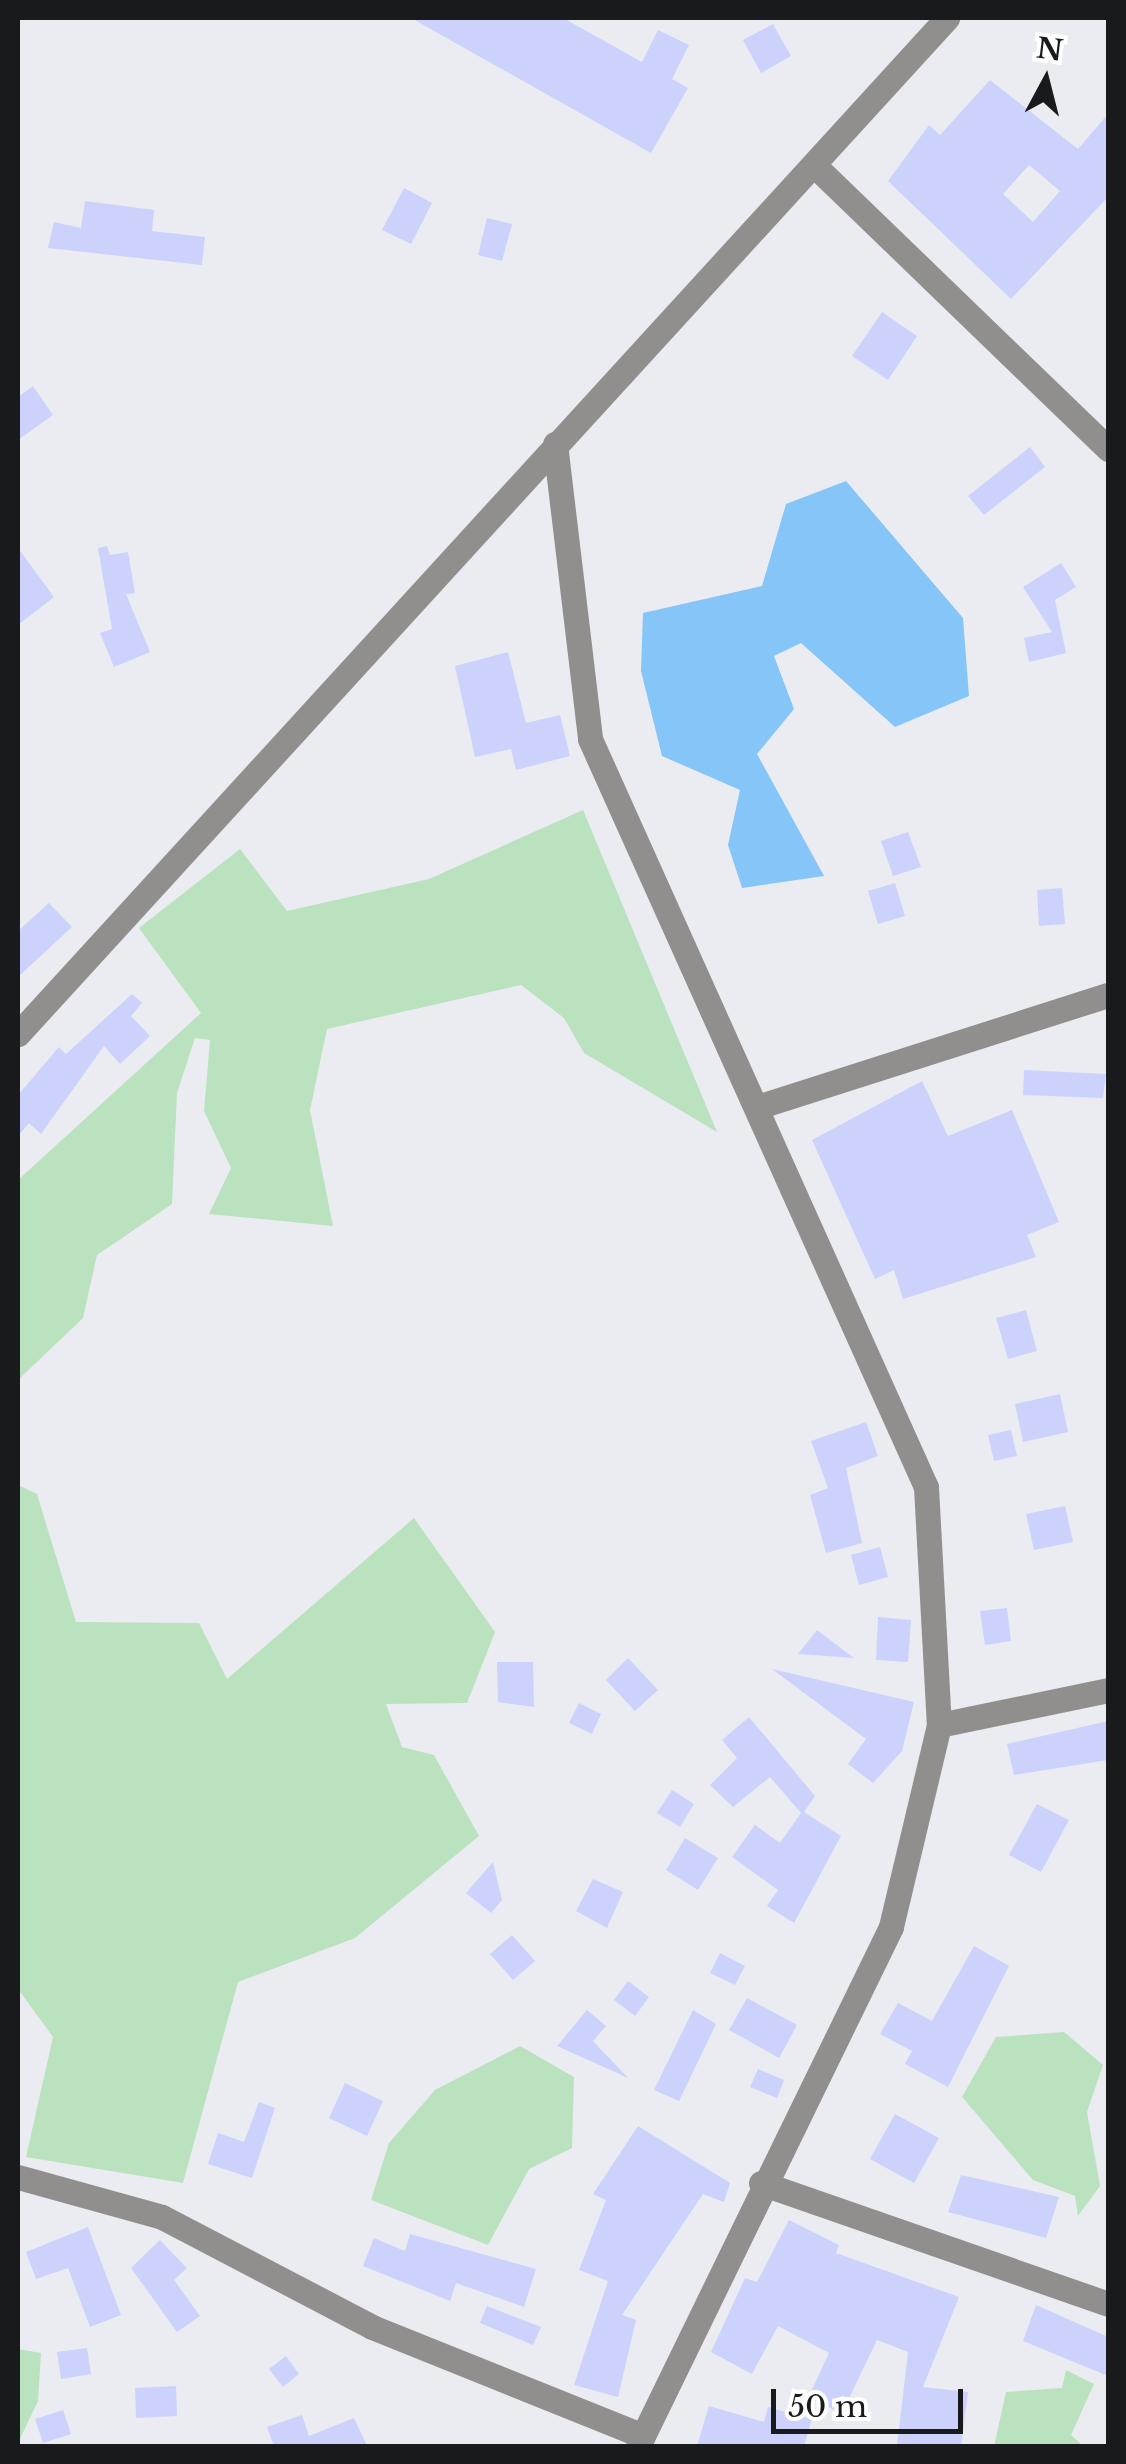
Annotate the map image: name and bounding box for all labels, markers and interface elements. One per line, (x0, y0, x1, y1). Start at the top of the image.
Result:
north arrow (996, 30, 1096, 130)
text: N (1035, 31, 1065, 69)
scale bar (776, 2369, 968, 2431)
text: 50 m (788, 2388, 867, 2425)

